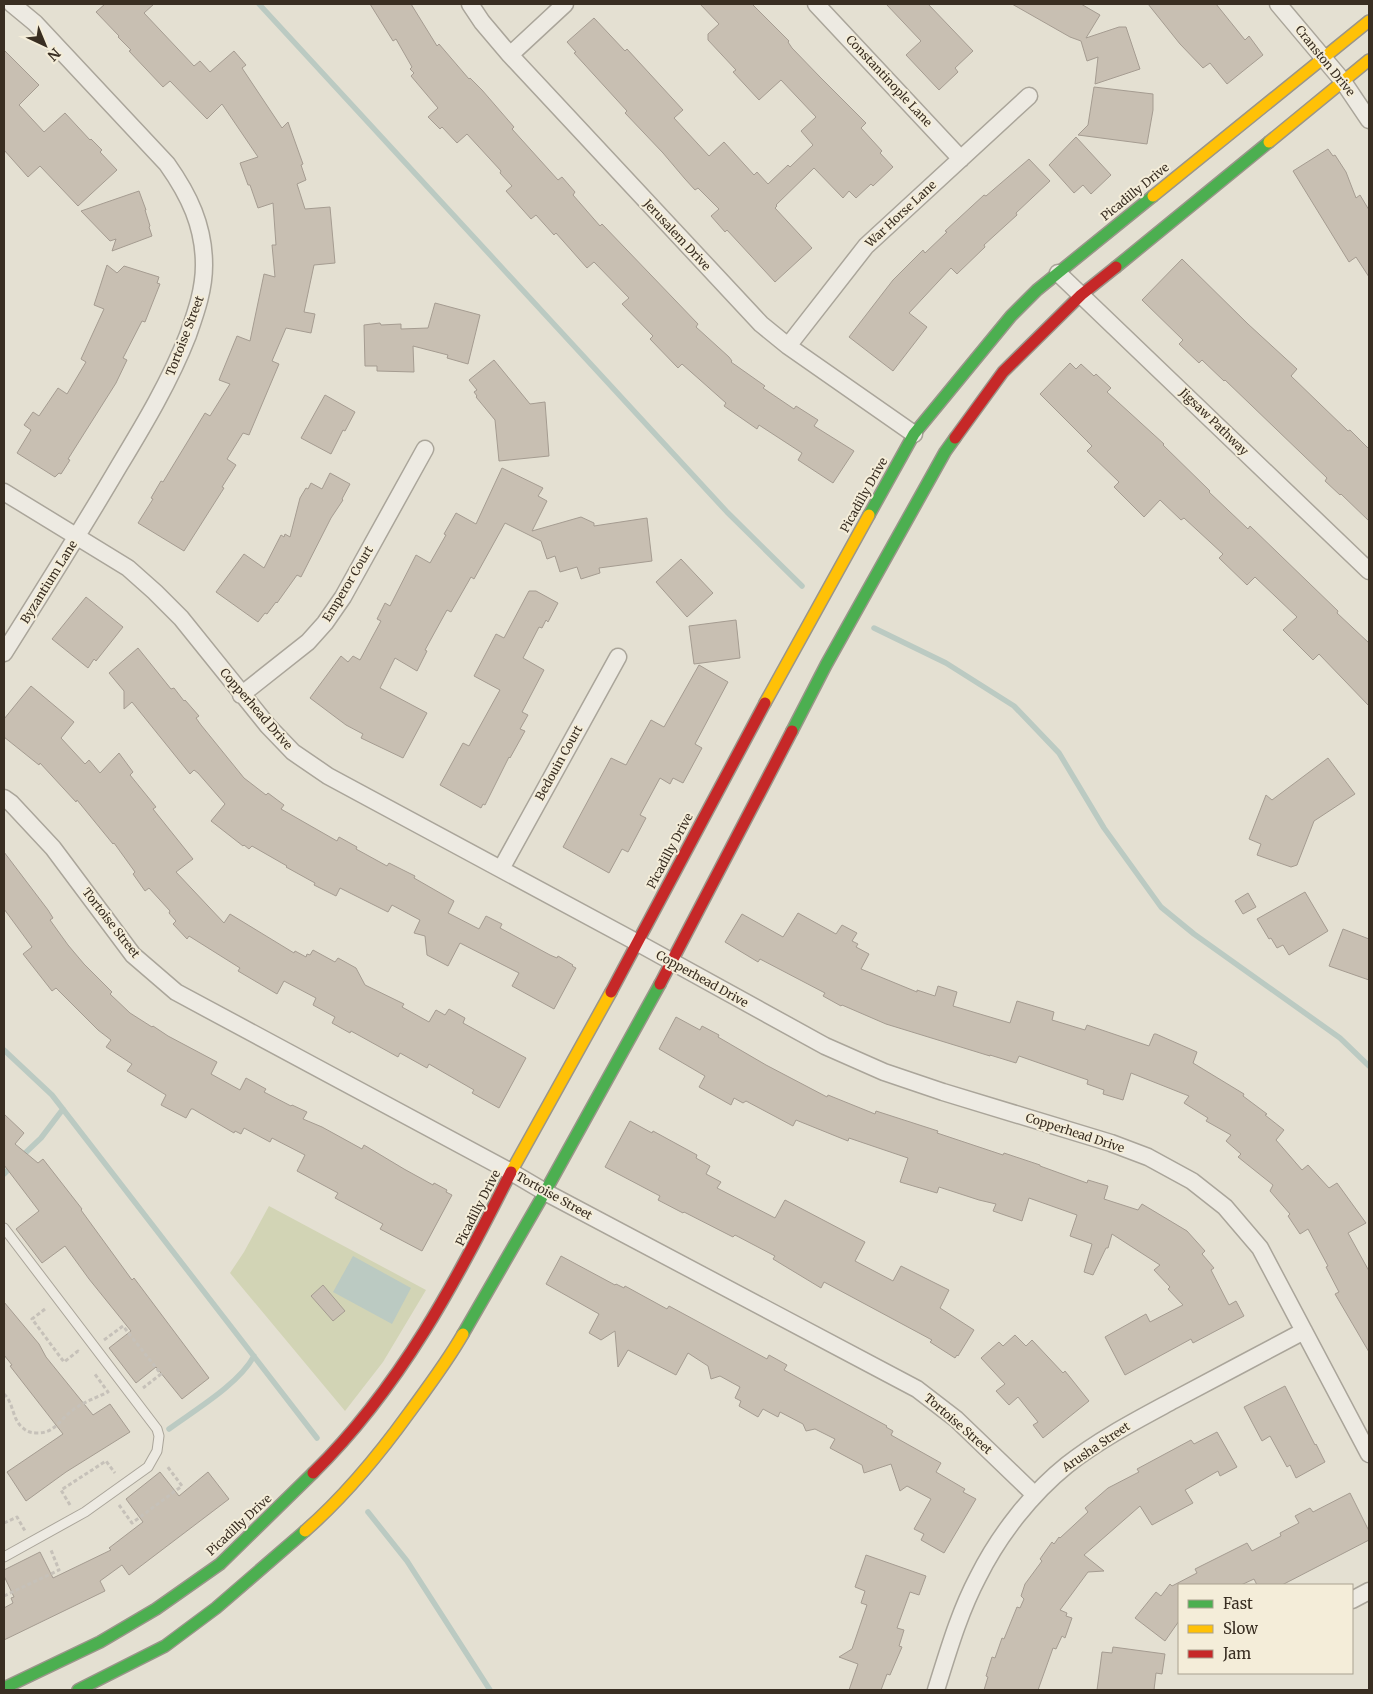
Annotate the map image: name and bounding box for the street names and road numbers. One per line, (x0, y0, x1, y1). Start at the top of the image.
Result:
street label: Cranston Drive (1292, 22, 1358, 99)
street label: Constantinople Lane (843, 32, 936, 130)
street label: Picadilly Drive (1098, 160, 1172, 224)
street label: War Horse Lane (861, 177, 939, 251)
street label: Jerusalem Drive (640, 195, 714, 273)
street label: Tortoise Street (162, 293, 207, 378)
street label: Jigsaw Pathway (1176, 384, 1252, 458)
street label: Picadilly Drive (837, 455, 890, 535)
street label: Byzantium Lane (17, 537, 80, 626)
street label: Emperor Court (319, 543, 376, 624)
street label: Copperhead Drive (217, 665, 296, 752)
street label: Bedouin Court (532, 722, 586, 803)
street label: Picadilly Drive (643, 810, 696, 891)
street label: Tortoise Street (79, 885, 144, 961)
street label: Copperhead Drive (654, 947, 751, 1010)
street label: Copperhead Drive (1024, 1109, 1126, 1156)
street label: Picadilly Drive (452, 1167, 503, 1248)
street label: Tortoise Street (513, 1168, 595, 1223)
street label: Tortoise Street (921, 1390, 996, 1457)
street label: Arusha Street (1058, 1418, 1133, 1475)
street label: Picadilly Drive (203, 1491, 274, 1559)

